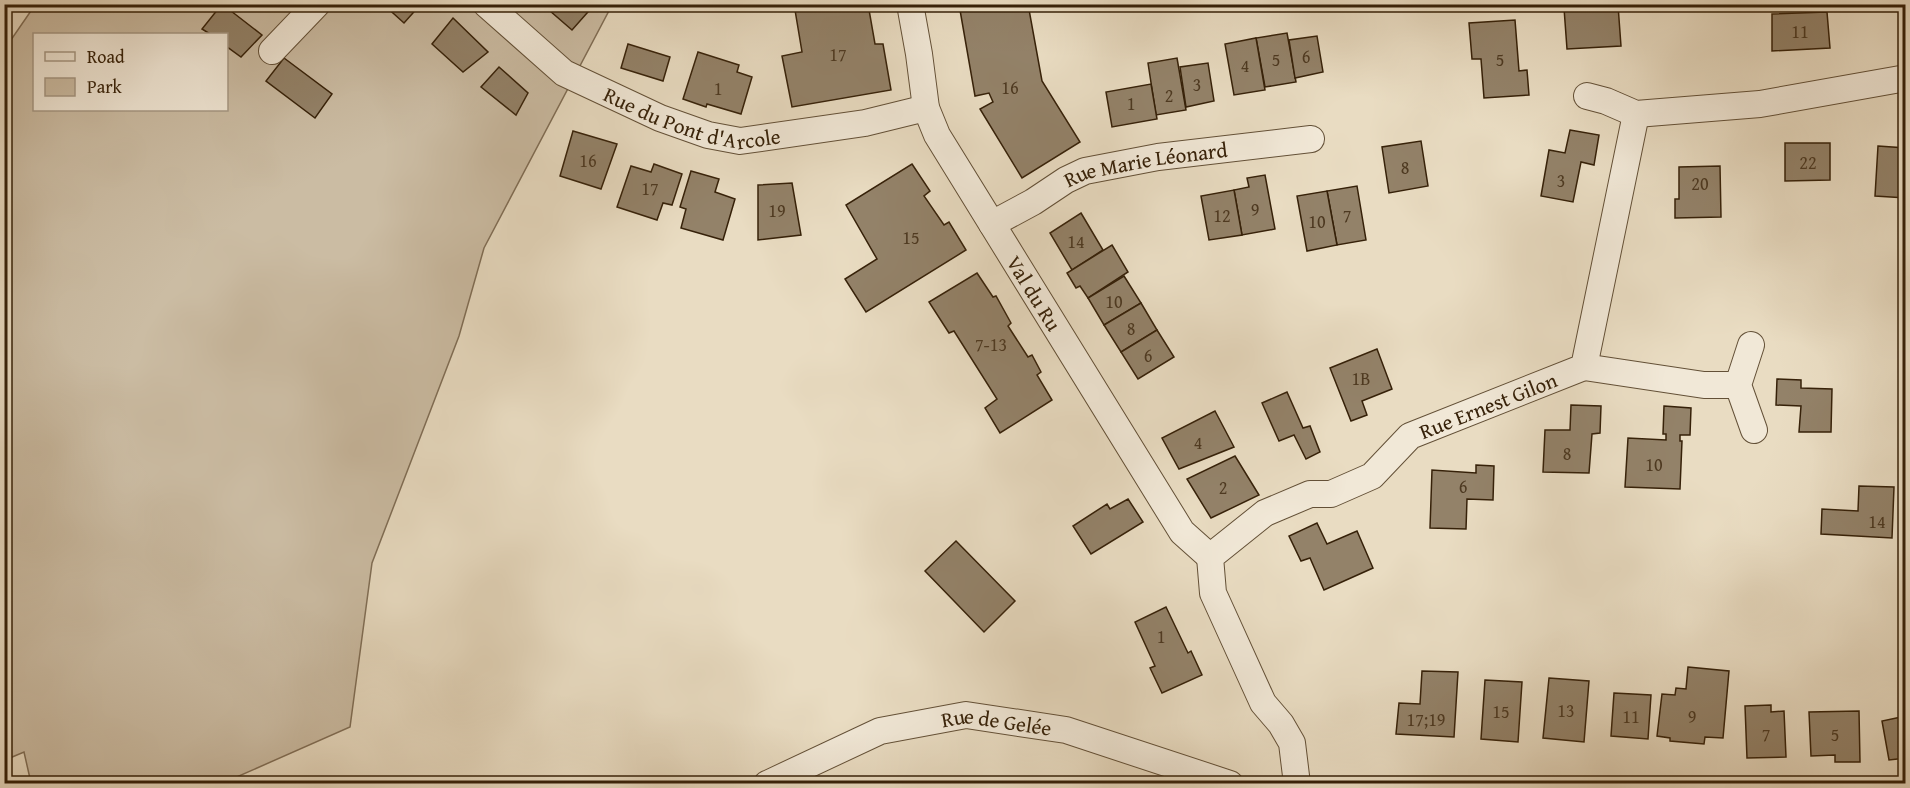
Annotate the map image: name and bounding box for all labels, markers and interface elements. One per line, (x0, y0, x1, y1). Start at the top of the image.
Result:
house number: 11 (1791, 18, 1809, 45)
legend (33, 33, 228, 111)
house number: 17 (829, 41, 847, 68)
text: Road (87, 43, 125, 70)
house number: 6 (1302, 43, 1310, 70)
house number: 5 (1272, 46, 1280, 73)
house number: 5 (1496, 46, 1504, 73)
house number: 4 (1241, 52, 1249, 79)
house number: 3 (1193, 71, 1201, 98)
text: Park (87, 73, 123, 100)
house number: 16 (1001, 74, 1019, 101)
house number: 1 (714, 75, 722, 102)
street label: Rue du Pont d'Arcole (599, 78, 783, 157)
house number: 2 (1165, 82, 1173, 109)
house number: 1 (1127, 90, 1135, 117)
street label: Rue Marie Léonard (1058, 133, 1230, 195)
house number: 16 (579, 147, 597, 174)
house number: 22 (1799, 149, 1817, 176)
house number: 8 (1401, 154, 1409, 181)
house number: 3 (1557, 167, 1565, 194)
house number: 20 (1691, 170, 1709, 197)
house number: 17 (641, 175, 659, 202)
house number: 9 (1251, 196, 1259, 223)
house number: 19 (768, 197, 786, 224)
house number: 12 (1213, 202, 1231, 229)
house number: 7 (1343, 202, 1351, 229)
house number: 10 (1308, 208, 1326, 235)
house number: 15 (902, 224, 920, 251)
house number: 14 (1067, 228, 1085, 255)
street label: Val du Ru (999, 249, 1070, 337)
house number: 10 (1105, 288, 1123, 315)
house number: 8 (1127, 315, 1135, 342)
house number: 7-13 (975, 331, 1007, 358)
house number: 6 (1144, 342, 1152, 369)
street label: Rue Ernest Gilon (1414, 364, 1562, 446)
house number: 1B (1352, 365, 1370, 392)
house number: 4 (1194, 429, 1202, 456)
house number: 8 (1563, 440, 1571, 467)
house number: 10 (1645, 451, 1663, 478)
house number: 6 (1459, 473, 1467, 500)
house number: 2 (1219, 474, 1227, 501)
house number: 14 (1868, 508, 1886, 535)
house number: 1 (1157, 623, 1165, 650)
house number: 13 (1557, 697, 1575, 724)
house number: 15 (1492, 698, 1510, 725)
street label: Rue de Gelée (939, 699, 1054, 743)
house number: 11 (1622, 703, 1640, 730)
house number: 9 (1688, 703, 1696, 730)
house number: 17;19 (1406, 706, 1446, 733)
house number: 7 (1762, 721, 1770, 748)
house number: 5 (1831, 721, 1839, 748)

